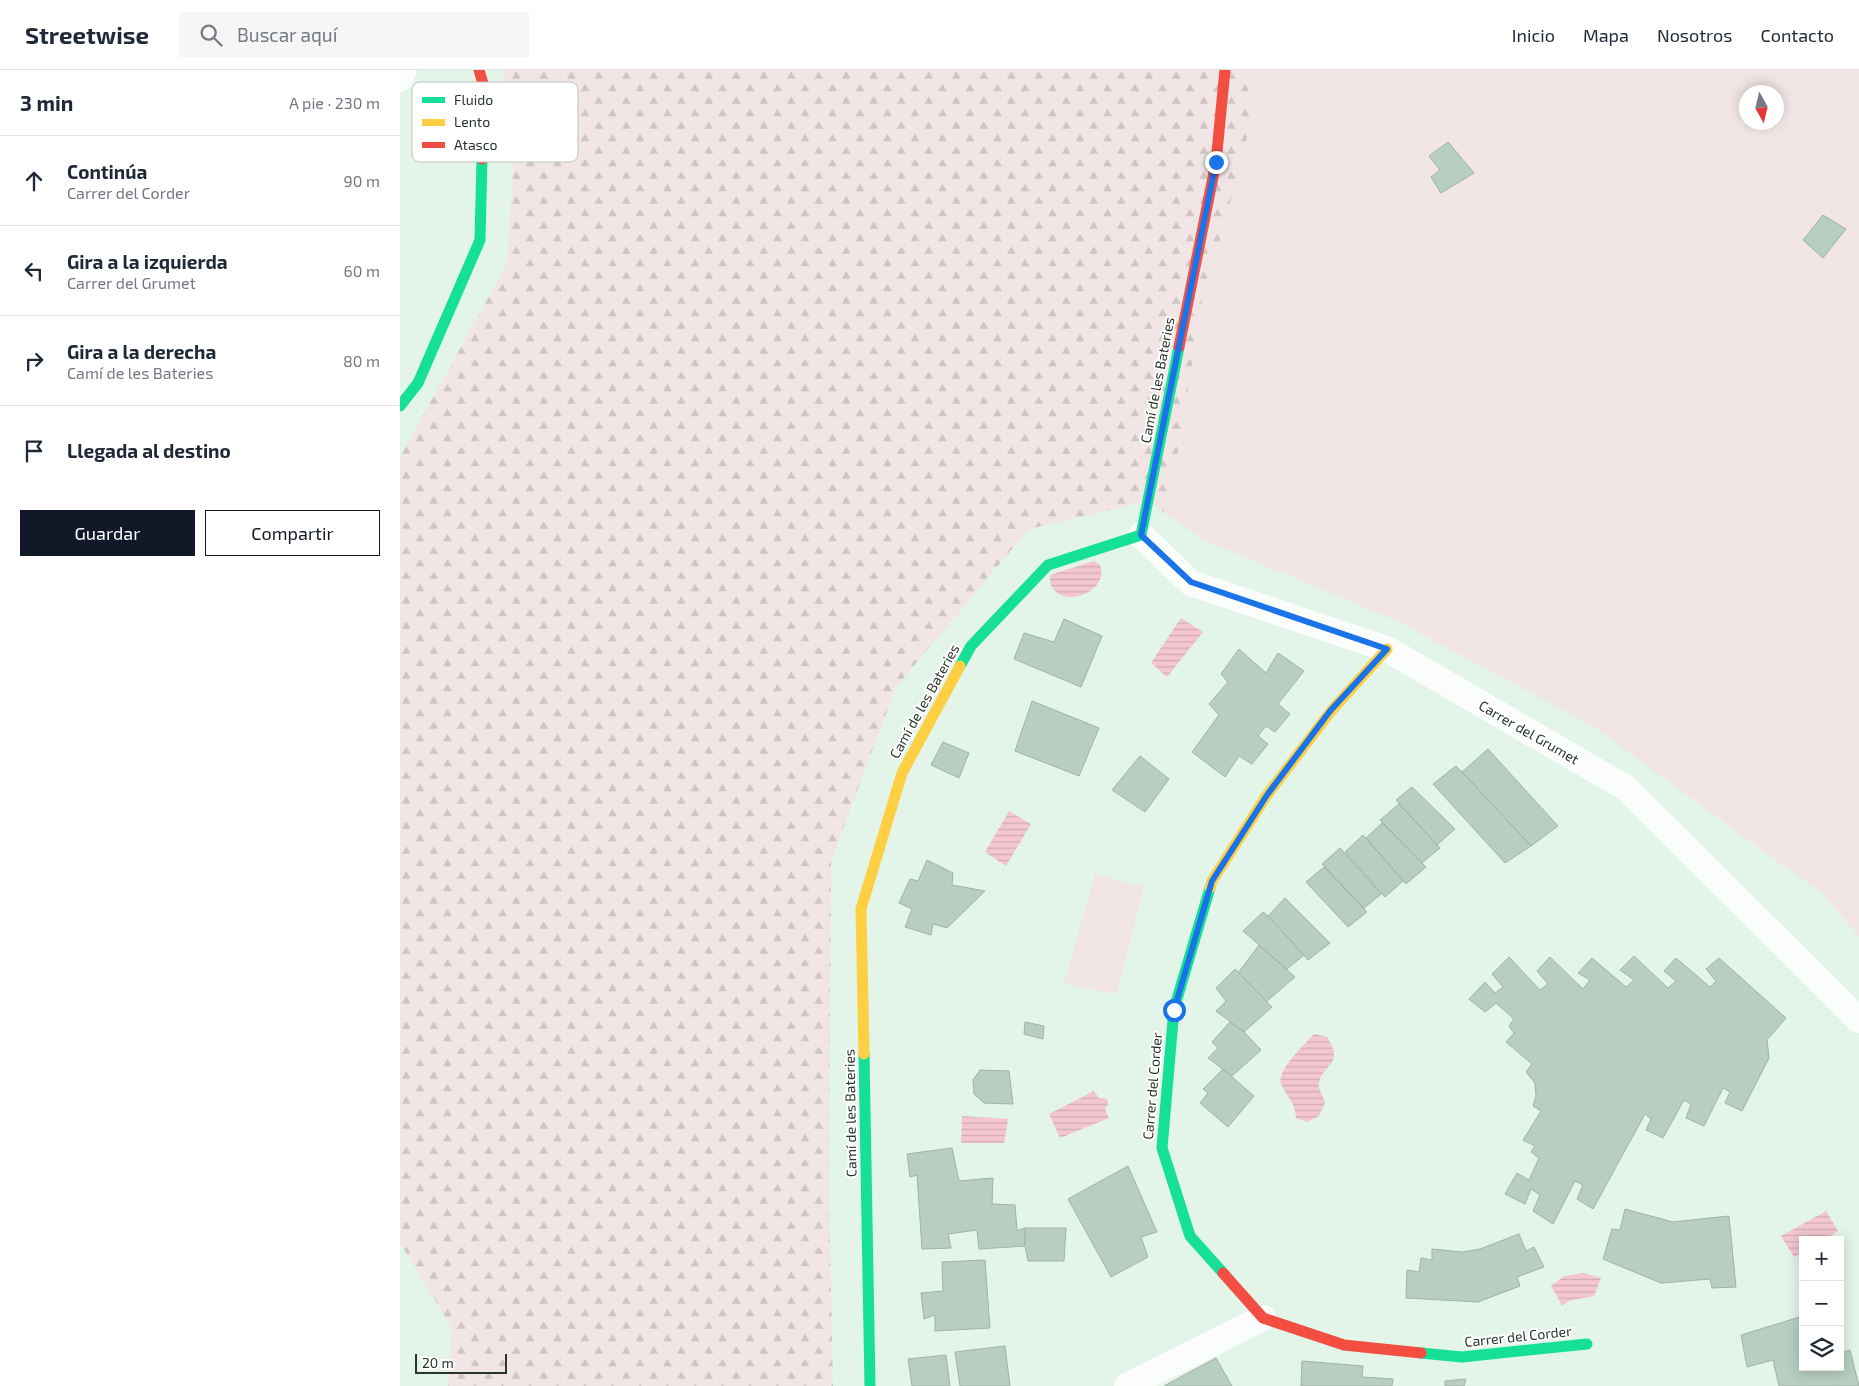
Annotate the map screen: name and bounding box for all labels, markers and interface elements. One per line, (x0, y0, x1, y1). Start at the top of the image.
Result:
search box (179, 12, 529, 57)
text: Streetwise (25, 20, 149, 49)
icon: search (197, 21, 225, 49)
text: Buscar aquí (237, 23, 337, 46)
text: Inicio (1512, 24, 1555, 46)
text: Mapa (1583, 24, 1629, 46)
text: Nosotros (1657, 24, 1732, 46)
text: Contacto (1760, 24, 1834, 46)
legend (412, 82, 578, 162)
north arrow (1739, 85, 1784, 130)
text: 3 min (20, 90, 73, 115)
text: Fluido (454, 91, 493, 108)
text: A pie · 230 m (289, 93, 380, 112)
text: Lento (454, 113, 490, 130)
text: Atasco (454, 136, 497, 153)
route end (1205, 151, 1228, 174)
text: Continúa (67, 160, 147, 183)
icon: ahead (20, 167, 48, 195)
text: 90 m (344, 171, 380, 190)
text: Carrer del Corder (67, 183, 190, 202)
text: Gira a la izquierda (67, 250, 228, 273)
icon: left (20, 257, 48, 285)
text: 60 m (344, 261, 380, 280)
text: Carrer del Grumet (67, 273, 196, 292)
street label: Camí de les Bateries (1136, 316, 1178, 444)
text: Gira a la derecha (67, 340, 216, 363)
icon: right (20, 347, 48, 375)
text: 80 m (343, 351, 380, 370)
text: Camí de les Bateries (67, 363, 213, 382)
icon: arrive (20, 437, 48, 465)
text: Llegada al destino (67, 439, 231, 462)
button: Guardar (20, 510, 195, 556)
button: Compartir (205, 510, 380, 556)
street label: Camí de les Bateries (886, 641, 962, 761)
street label: Carrer del Grumet (1476, 696, 1582, 768)
route start (1163, 999, 1186, 1022)
street label: Carrer del Corder (1139, 1031, 1165, 1140)
street label: Camí de les Bateries (840, 1049, 860, 1177)
map controls (1799, 1236, 1844, 1371)
button: + (1799, 1236, 1844, 1281)
button: − (1799, 1281, 1844, 1326)
street label: Carrer del Corder (1464, 1322, 1573, 1350)
button: layers (1799, 1326, 1844, 1371)
scale bar (415, 1351, 508, 1374)
text: 20 m (422, 1354, 454, 1371)

